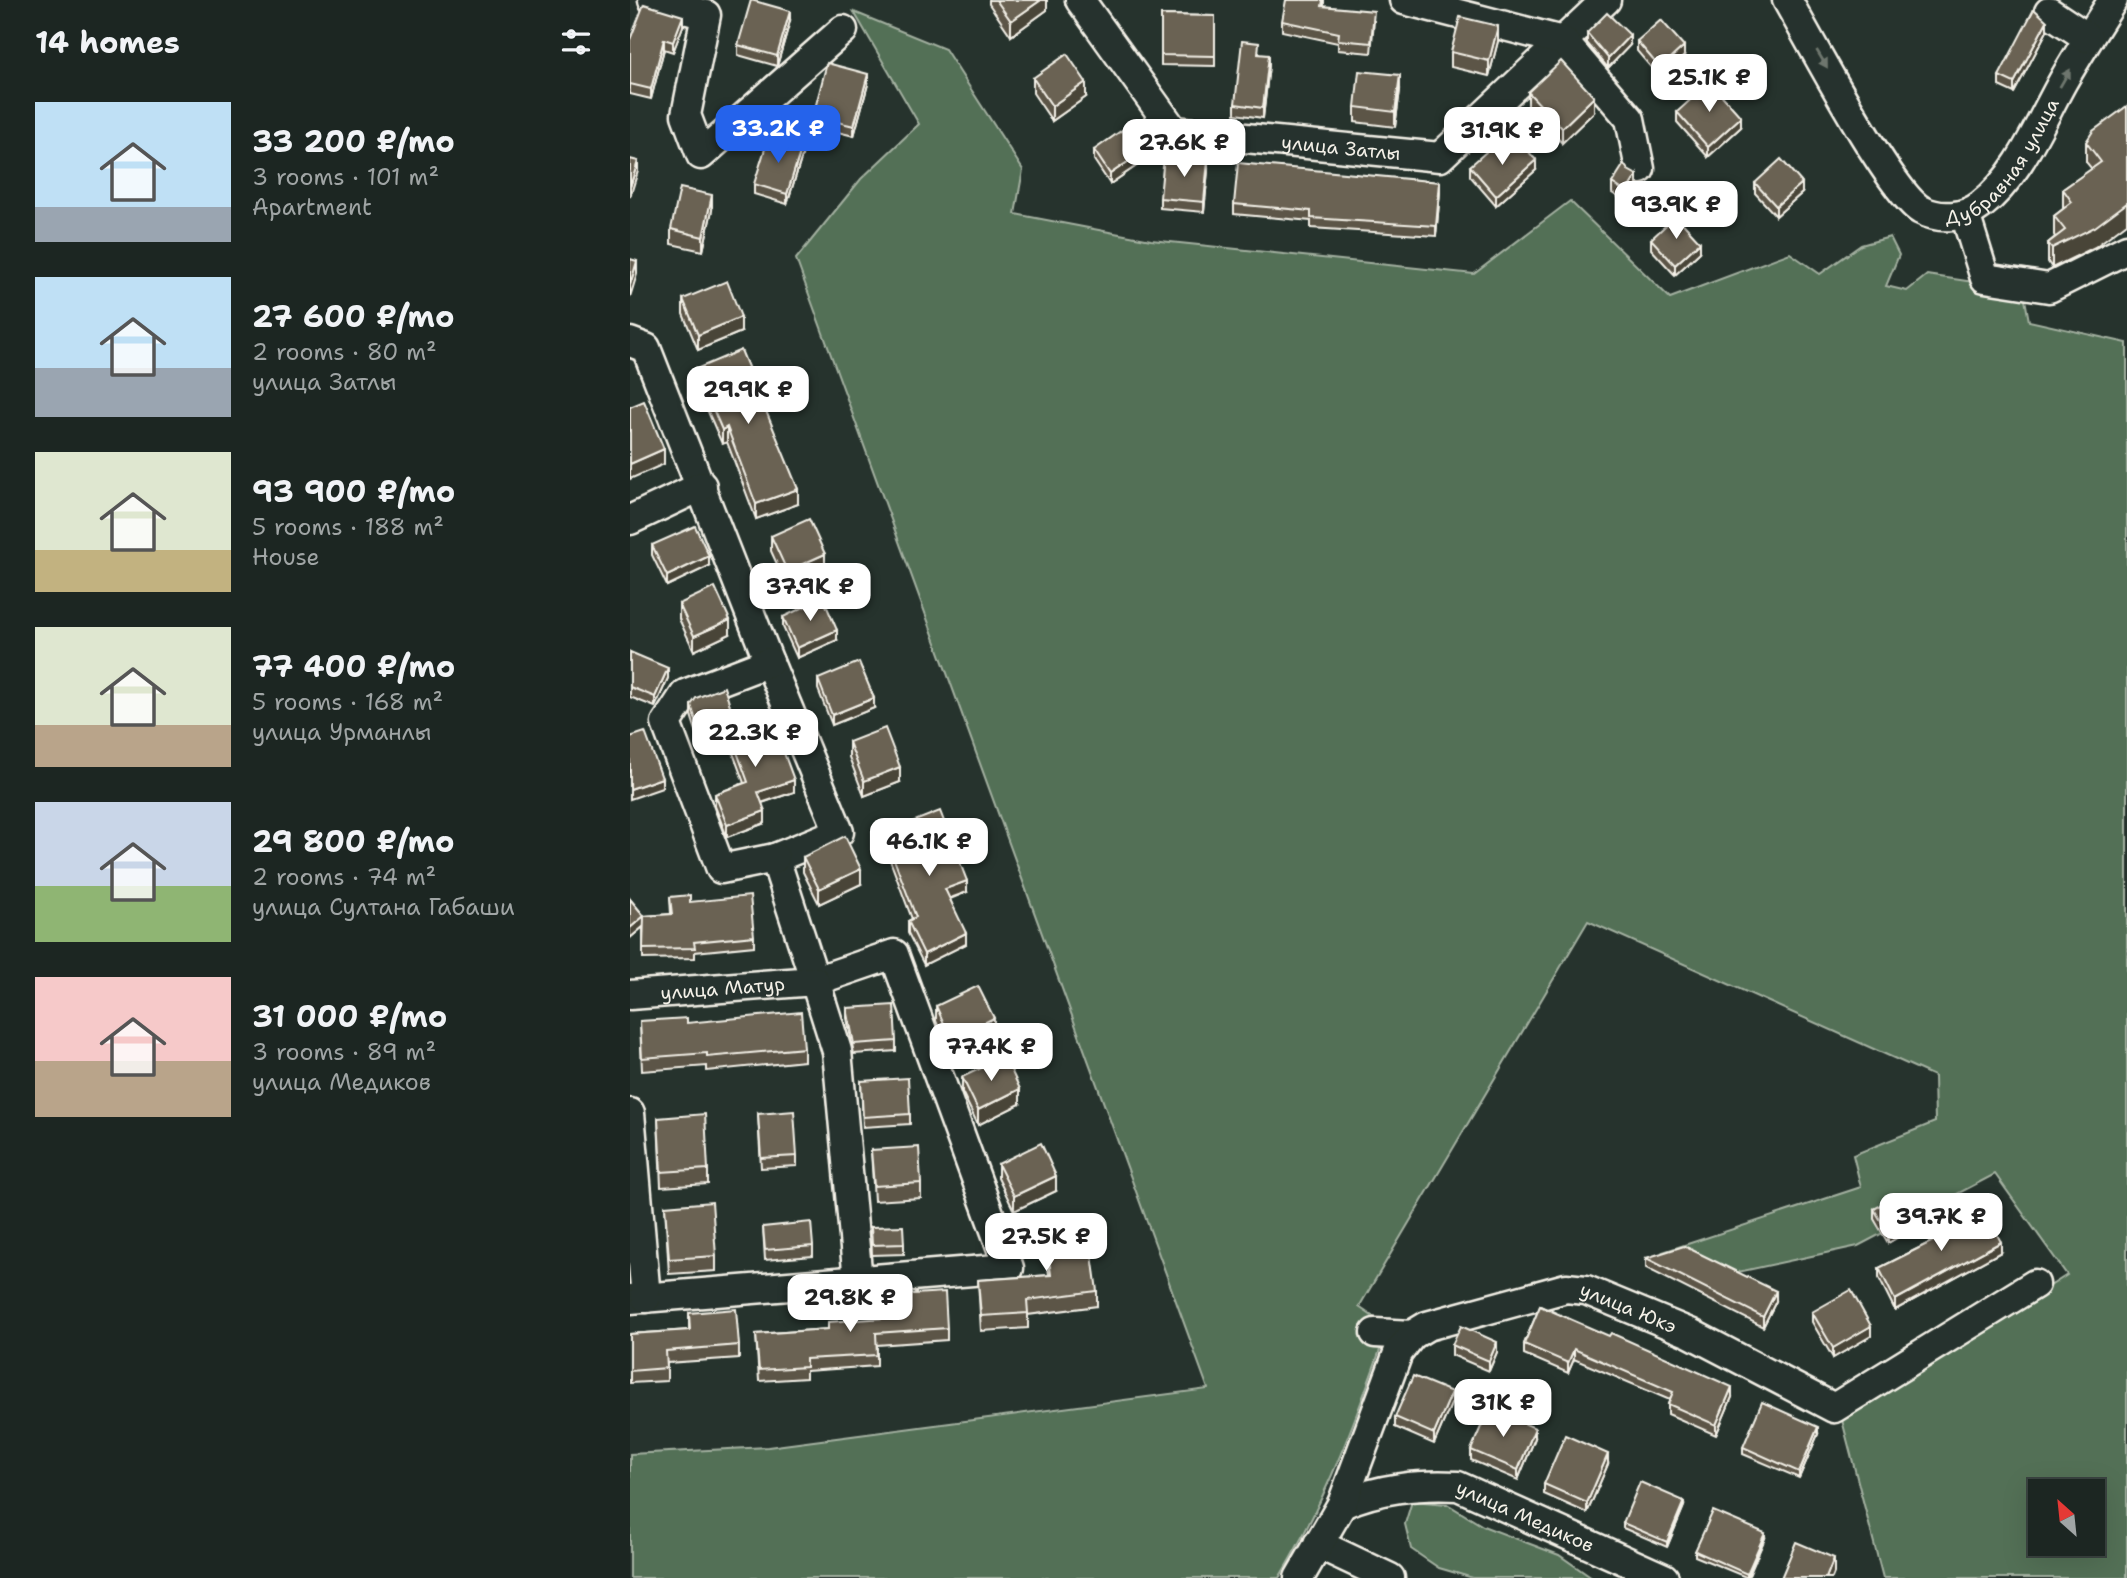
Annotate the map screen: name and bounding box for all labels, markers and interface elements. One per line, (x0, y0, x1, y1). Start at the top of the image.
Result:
text: 14 homes (35, 22, 180, 63)
icon: filters (557, 23, 595, 61)
one-way arrow (1815, 49, 1828, 68)
pin: 25.1K ₽ (1644, 54, 1774, 114)
text: 25.1K ₽ (1667, 62, 1751, 92)
one-way arrow (2059, 68, 2071, 87)
street label: Дубравная улица (1944, 94, 2064, 229)
pin: 33.2K ₽ (713, 106, 843, 165)
pin: 31.9K ₽ (1437, 108, 1567, 167)
text: 33.2K ₽ (731, 113, 825, 143)
text: 31.9K ₽ (1460, 115, 1544, 145)
pin: 27.6K ₽ (1119, 120, 1249, 179)
text: 33 200 ₽/mo (252, 121, 455, 162)
text: 27.6K ₽ (1138, 127, 1230, 157)
street label: улица Затлы (1280, 129, 1402, 166)
icon: home (91, 130, 175, 214)
text: 3 rooms · 101 m² (252, 162, 439, 192)
pin: 93.9K ₽ (1611, 182, 1741, 241)
text: 93.9K ₽ (1631, 189, 1721, 219)
text: Apartment (252, 192, 372, 222)
text: 27 600 ₽/mo (252, 296, 454, 337)
icon: home (91, 305, 175, 389)
text: 2 rooms · 80 m² (252, 337, 437, 367)
pin: 29.9K ₽ (683, 366, 813, 426)
text: улица Затлы (252, 367, 396, 397)
text: 29.9K ₽ (703, 374, 793, 404)
text: 93 900 ₽/mo (252, 471, 455, 512)
icon: home (91, 480, 175, 564)
text: 5 rooms · 188 m² (252, 512, 444, 542)
text: House (252, 542, 320, 572)
pin: 37.9K ₽ (745, 564, 875, 623)
text: 37.9K ₽ (766, 571, 854, 601)
text: 77 400 ₽/mo (252, 646, 455, 687)
icon: home (91, 655, 175, 739)
text: 5 rooms · 168 m² (252, 687, 443, 717)
pin: 22.3K ₽ (690, 710, 820, 769)
text: улица Урманлы (252, 717, 431, 747)
text: 22.3K ₽ (708, 717, 802, 747)
pin: 46.1K ₽ (864, 818, 994, 878)
text: 29 800 ₽/mo (252, 821, 455, 862)
text: 46.1K ₽ (886, 826, 972, 856)
icon: home (91, 830, 175, 914)
text: 2 rooms · 74 m² (252, 862, 436, 892)
text: улица Султана Габаши (252, 892, 515, 922)
street label: улица Матур (660, 971, 786, 1005)
text: 31 000 ₽/mo (252, 996, 447, 1037)
icon: home (91, 1005, 175, 1089)
pin: 77.4K ₽ (926, 1024, 1056, 1083)
text: 77.4K ₽ (946, 1031, 1036, 1061)
text: 3 rooms · 89 m² (252, 1037, 436, 1067)
text: улица Медиков (252, 1067, 431, 1097)
pin: 39.7K ₽ (1876, 1194, 2006, 1253)
text: 39.7K ₽ (1895, 1201, 1987, 1231)
pin: 27.5K ₽ (981, 1214, 1111, 1273)
text: 27.5K ₽ (1001, 1221, 1091, 1251)
pin: 29.8K ₽ (785, 1274, 915, 1334)
street label: улица Юкэ (1576, 1276, 1680, 1339)
text: 29.8K ₽ (804, 1282, 896, 1312)
pin: 31K ₽ (1454, 1380, 1552, 1439)
text: 31K ₽ (1470, 1387, 1536, 1417)
street label: улица Медиков (1453, 1474, 1598, 1558)
north arrow (2028, 1479, 2105, 1556)
map controls (2028, 1479, 2105, 1556)

